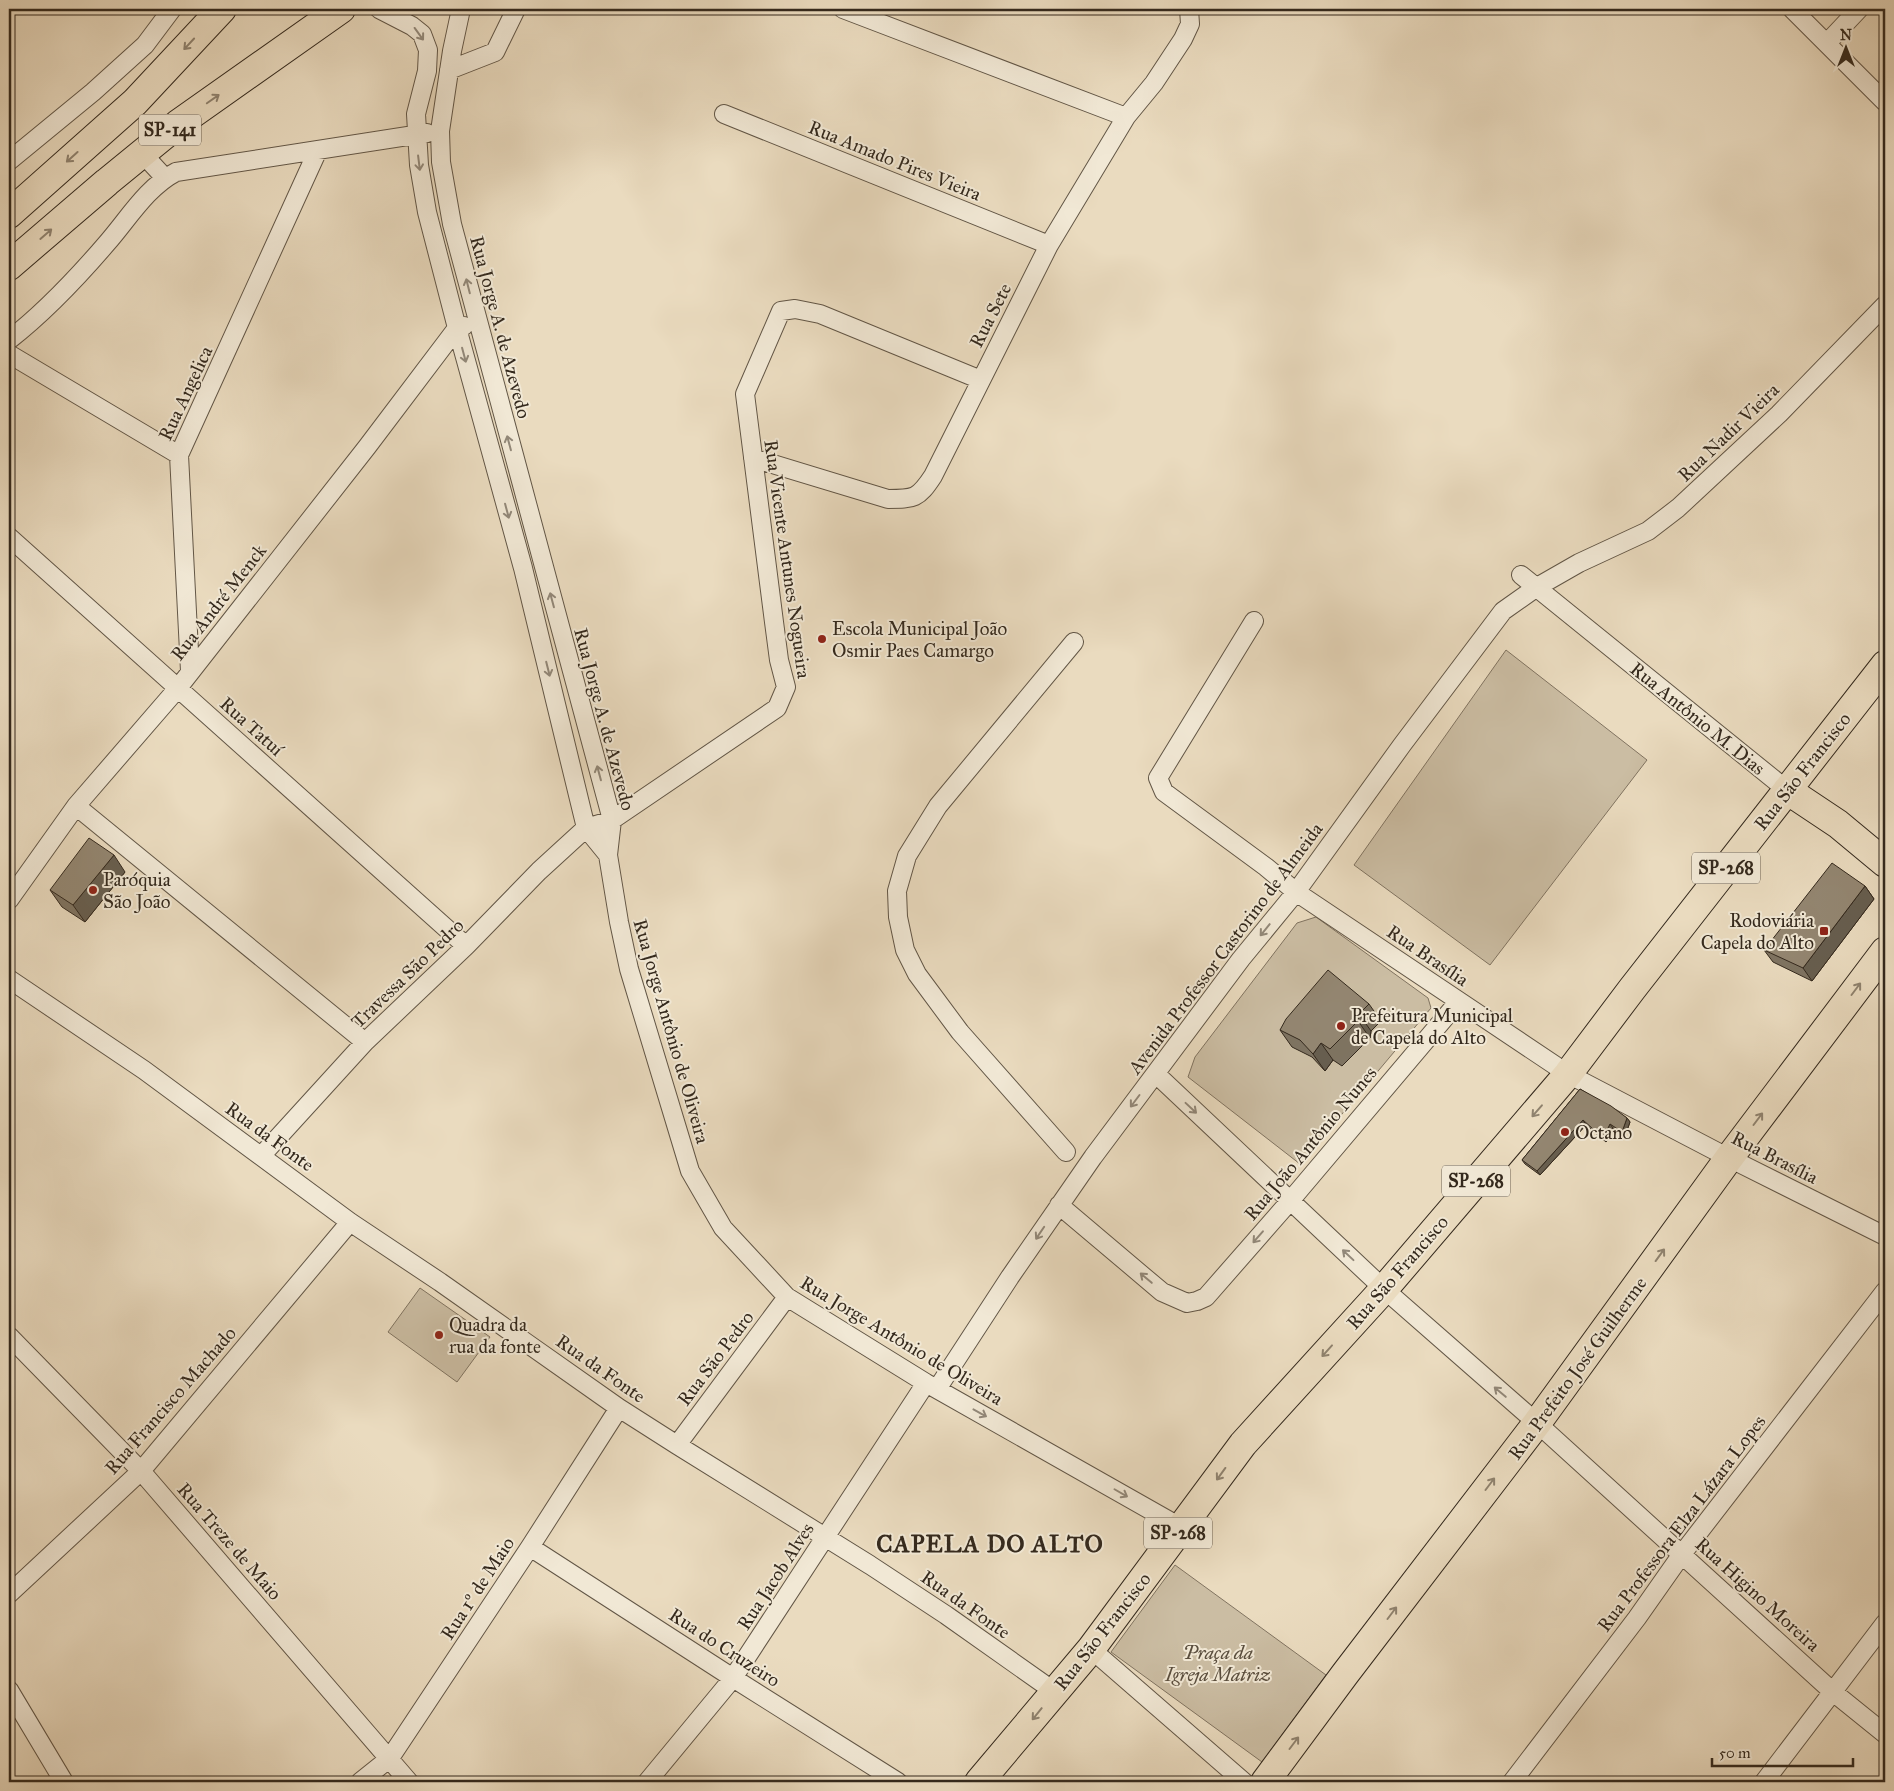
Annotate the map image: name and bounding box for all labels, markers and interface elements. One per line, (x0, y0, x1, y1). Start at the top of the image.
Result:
north arrow (1822, 22, 1872, 72)
one-way arrow (414, 27, 424, 41)
text: N (1840, 27, 1852, 44)
one-way arrow (183, 38, 195, 51)
one-way arrow (206, 94, 220, 104)
road number: SP-141 (139, 114, 201, 146)
street label: Rua Amado Pires Vieira (805, 115, 985, 206)
one-way arrow (66, 151, 79, 163)
one-way arrow (414, 154, 424, 170)
one-way arrow (39, 228, 52, 240)
street label: Rua Jorge A. de Azevedo (464, 233, 536, 422)
one-way arrow (462, 278, 472, 294)
street label: Rua Sete (965, 279, 1016, 351)
street label: Rua Angelica (154, 341, 219, 445)
one-way arrow (460, 346, 469, 362)
street label: Rua Nadir Vieira (1673, 378, 1784, 486)
one-way arrow (504, 435, 514, 451)
street label: Rua Vicente Antunes Nogueira (758, 438, 816, 681)
one-way arrow (503, 503, 512, 519)
street label: Rua André Menck (166, 539, 271, 665)
one-way arrow (547, 592, 556, 608)
place label: Escola Municipal João Osmir Paes Camargo (832, 617, 1007, 663)
street label: Rua Jorge A. de Azevedo (568, 625, 640, 814)
marker: Escola Municipal João Osmir Paes Camargo (816, 633, 828, 645)
street label: Rua Antônio M. Dias (1626, 657, 1770, 780)
one-way arrow (543, 660, 553, 676)
street label: Rua Tatuí (215, 692, 289, 761)
street label: Rua São Francisco (1749, 707, 1856, 835)
one-way arrow (594, 766, 603, 782)
street label: Avenida Professor Castorino de Almeida (1123, 817, 1328, 1079)
road number: SP-268 (1692, 852, 1760, 884)
place label: Paróquia São João (103, 868, 172, 914)
marker: Paróquia São João (87, 884, 99, 896)
place label: Rodoviária Capela do Alto (1701, 909, 1815, 954)
street label: Travessa São Pedro (346, 914, 469, 1033)
street label: Rua Jorge Antônio de Oliveira (627, 916, 715, 1147)
street label: Rua Brasília (1382, 920, 1474, 992)
one-way arrow (1259, 923, 1270, 936)
marker: Rodoviária Capela do Alto (1818, 925, 1830, 937)
one-way arrow (1851, 983, 1862, 996)
place label: Prefeitura Municipal de Capela do Alto (1351, 1004, 1514, 1049)
marker: Prefeitura Municipal de Capela do Alto (1335, 1020, 1347, 1032)
street label: Rua João Antônio Nunes (1239, 1062, 1382, 1226)
one-way arrow (1130, 1094, 1141, 1107)
street label: Rua da Fonte (221, 1097, 318, 1176)
one-way arrow (1185, 1102, 1198, 1114)
one-way arrow (1531, 1104, 1542, 1117)
one-way arrow (1753, 1113, 1764, 1126)
place label: Octano (1575, 1121, 1633, 1144)
marker: Octano (1559, 1126, 1571, 1138)
street label: Rua Brasília (1728, 1126, 1823, 1189)
road number: SP-268 (1442, 1166, 1510, 1196)
street label: Rua São Francisco (1342, 1210, 1453, 1334)
one-way arrow (1035, 1226, 1045, 1240)
one-way arrow (1252, 1231, 1264, 1244)
one-way arrow (1342, 1249, 1355, 1261)
one-way arrow (1654, 1249, 1665, 1262)
street label: Rua Jorge Antônio de Oliveira (796, 1271, 1008, 1411)
one-way arrow (1139, 1272, 1152, 1284)
street label: Rua Prefeito José Guilherme (1503, 1272, 1652, 1465)
street label: Rua São Pedro (672, 1306, 759, 1410)
place label: Quadra da rua da fonte (449, 1313, 541, 1358)
street label: Rua Francisco Machado (100, 1322, 241, 1479)
marker: Quadra da rua da fonte (433, 1329, 445, 1341)
street label: Rua da Fonte (552, 1329, 650, 1408)
one-way arrow (1322, 1344, 1333, 1357)
one-way arrow (1493, 1386, 1506, 1397)
one-way arrow (972, 1408, 987, 1418)
street label: Rua Professora Elza Lázara Lopes (1592, 1410, 1771, 1636)
one-way arrow (1216, 1467, 1227, 1480)
street label: Rua Treze de Maio (172, 1478, 287, 1605)
one-way arrow (1485, 1478, 1496, 1491)
one-way arrow (1114, 1488, 1128, 1498)
street label: Rua Jacob Alves (732, 1518, 819, 1635)
road number: SP-268 (1144, 1518, 1212, 1549)
district label: CAPELA DO ALTO (876, 1529, 1104, 1559)
street label: Rua 1º de Maio (436, 1532, 519, 1644)
street label: Rua Higino Moreira (1690, 1532, 1825, 1658)
street label: Rua da Fonte (917, 1565, 1015, 1644)
street label: Rua São Francisco (1049, 1567, 1156, 1695)
street label: Rua do Cruzeiro (665, 1603, 785, 1692)
one-way arrow (1387, 1606, 1397, 1620)
park label: Praça da Igreja Matriz (1164, 1641, 1271, 1686)
one-way arrow (1032, 1707, 1043, 1720)
one-way arrow (1289, 1736, 1299, 1750)
scale bar (1712, 1736, 1853, 1768)
text: 50 m (1719, 1744, 1751, 1762)

